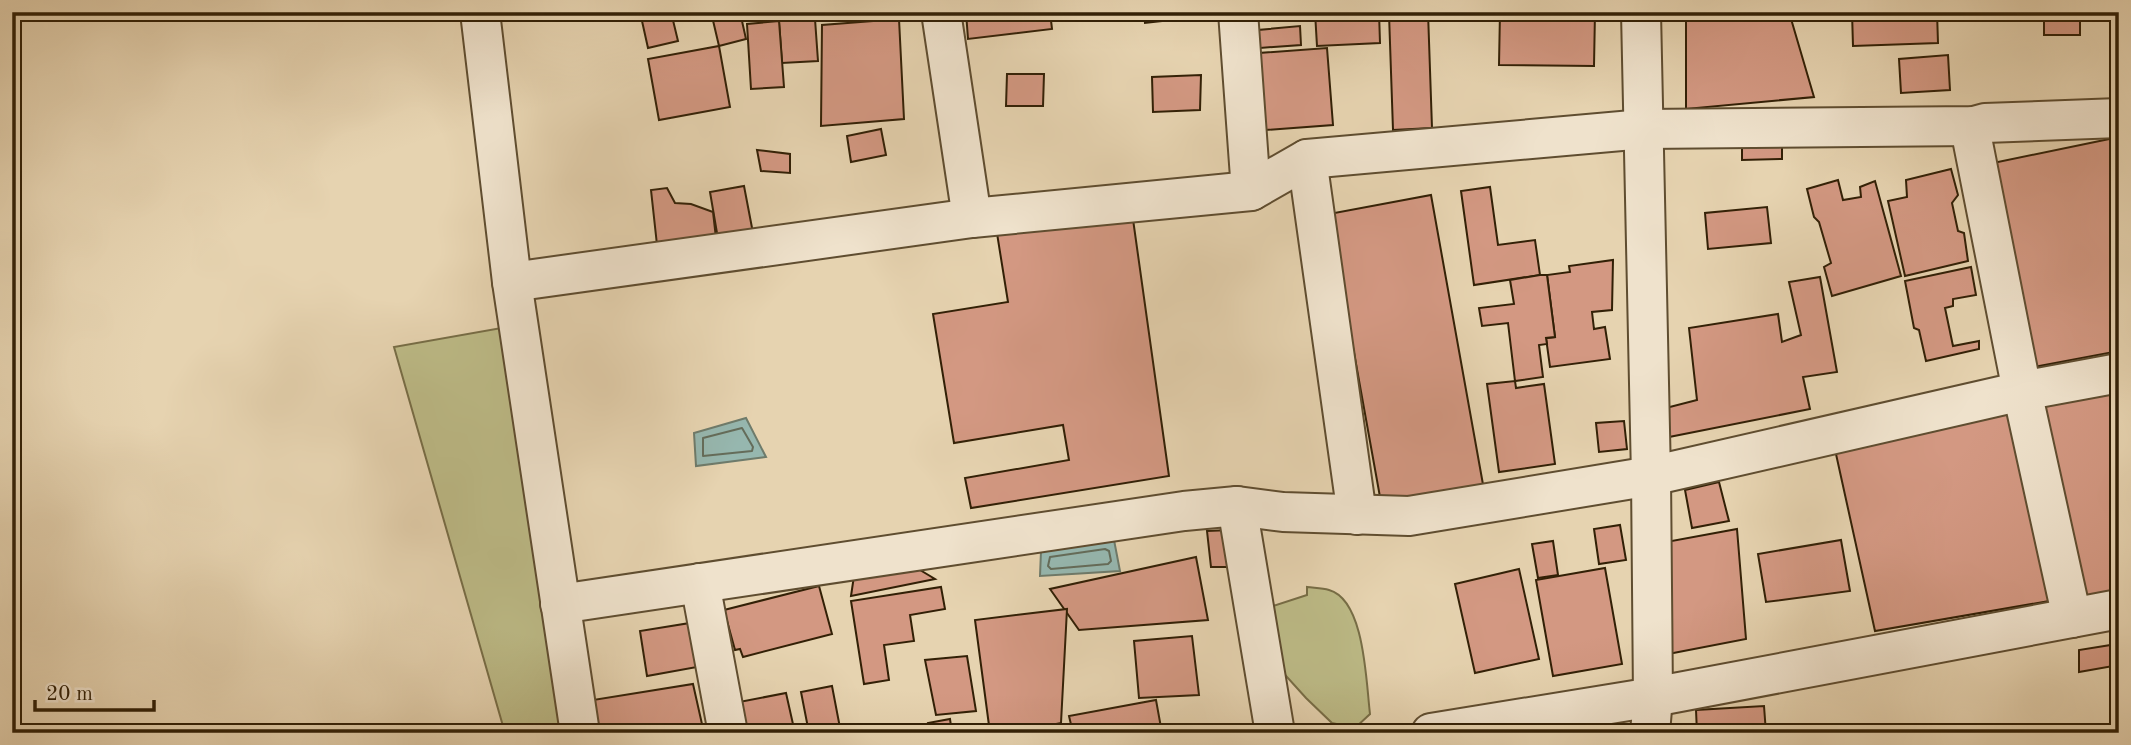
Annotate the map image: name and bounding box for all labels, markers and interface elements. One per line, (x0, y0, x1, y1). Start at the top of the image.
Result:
scale bar (35, 668, 154, 712)
text: 20 m (46, 684, 93, 705)

